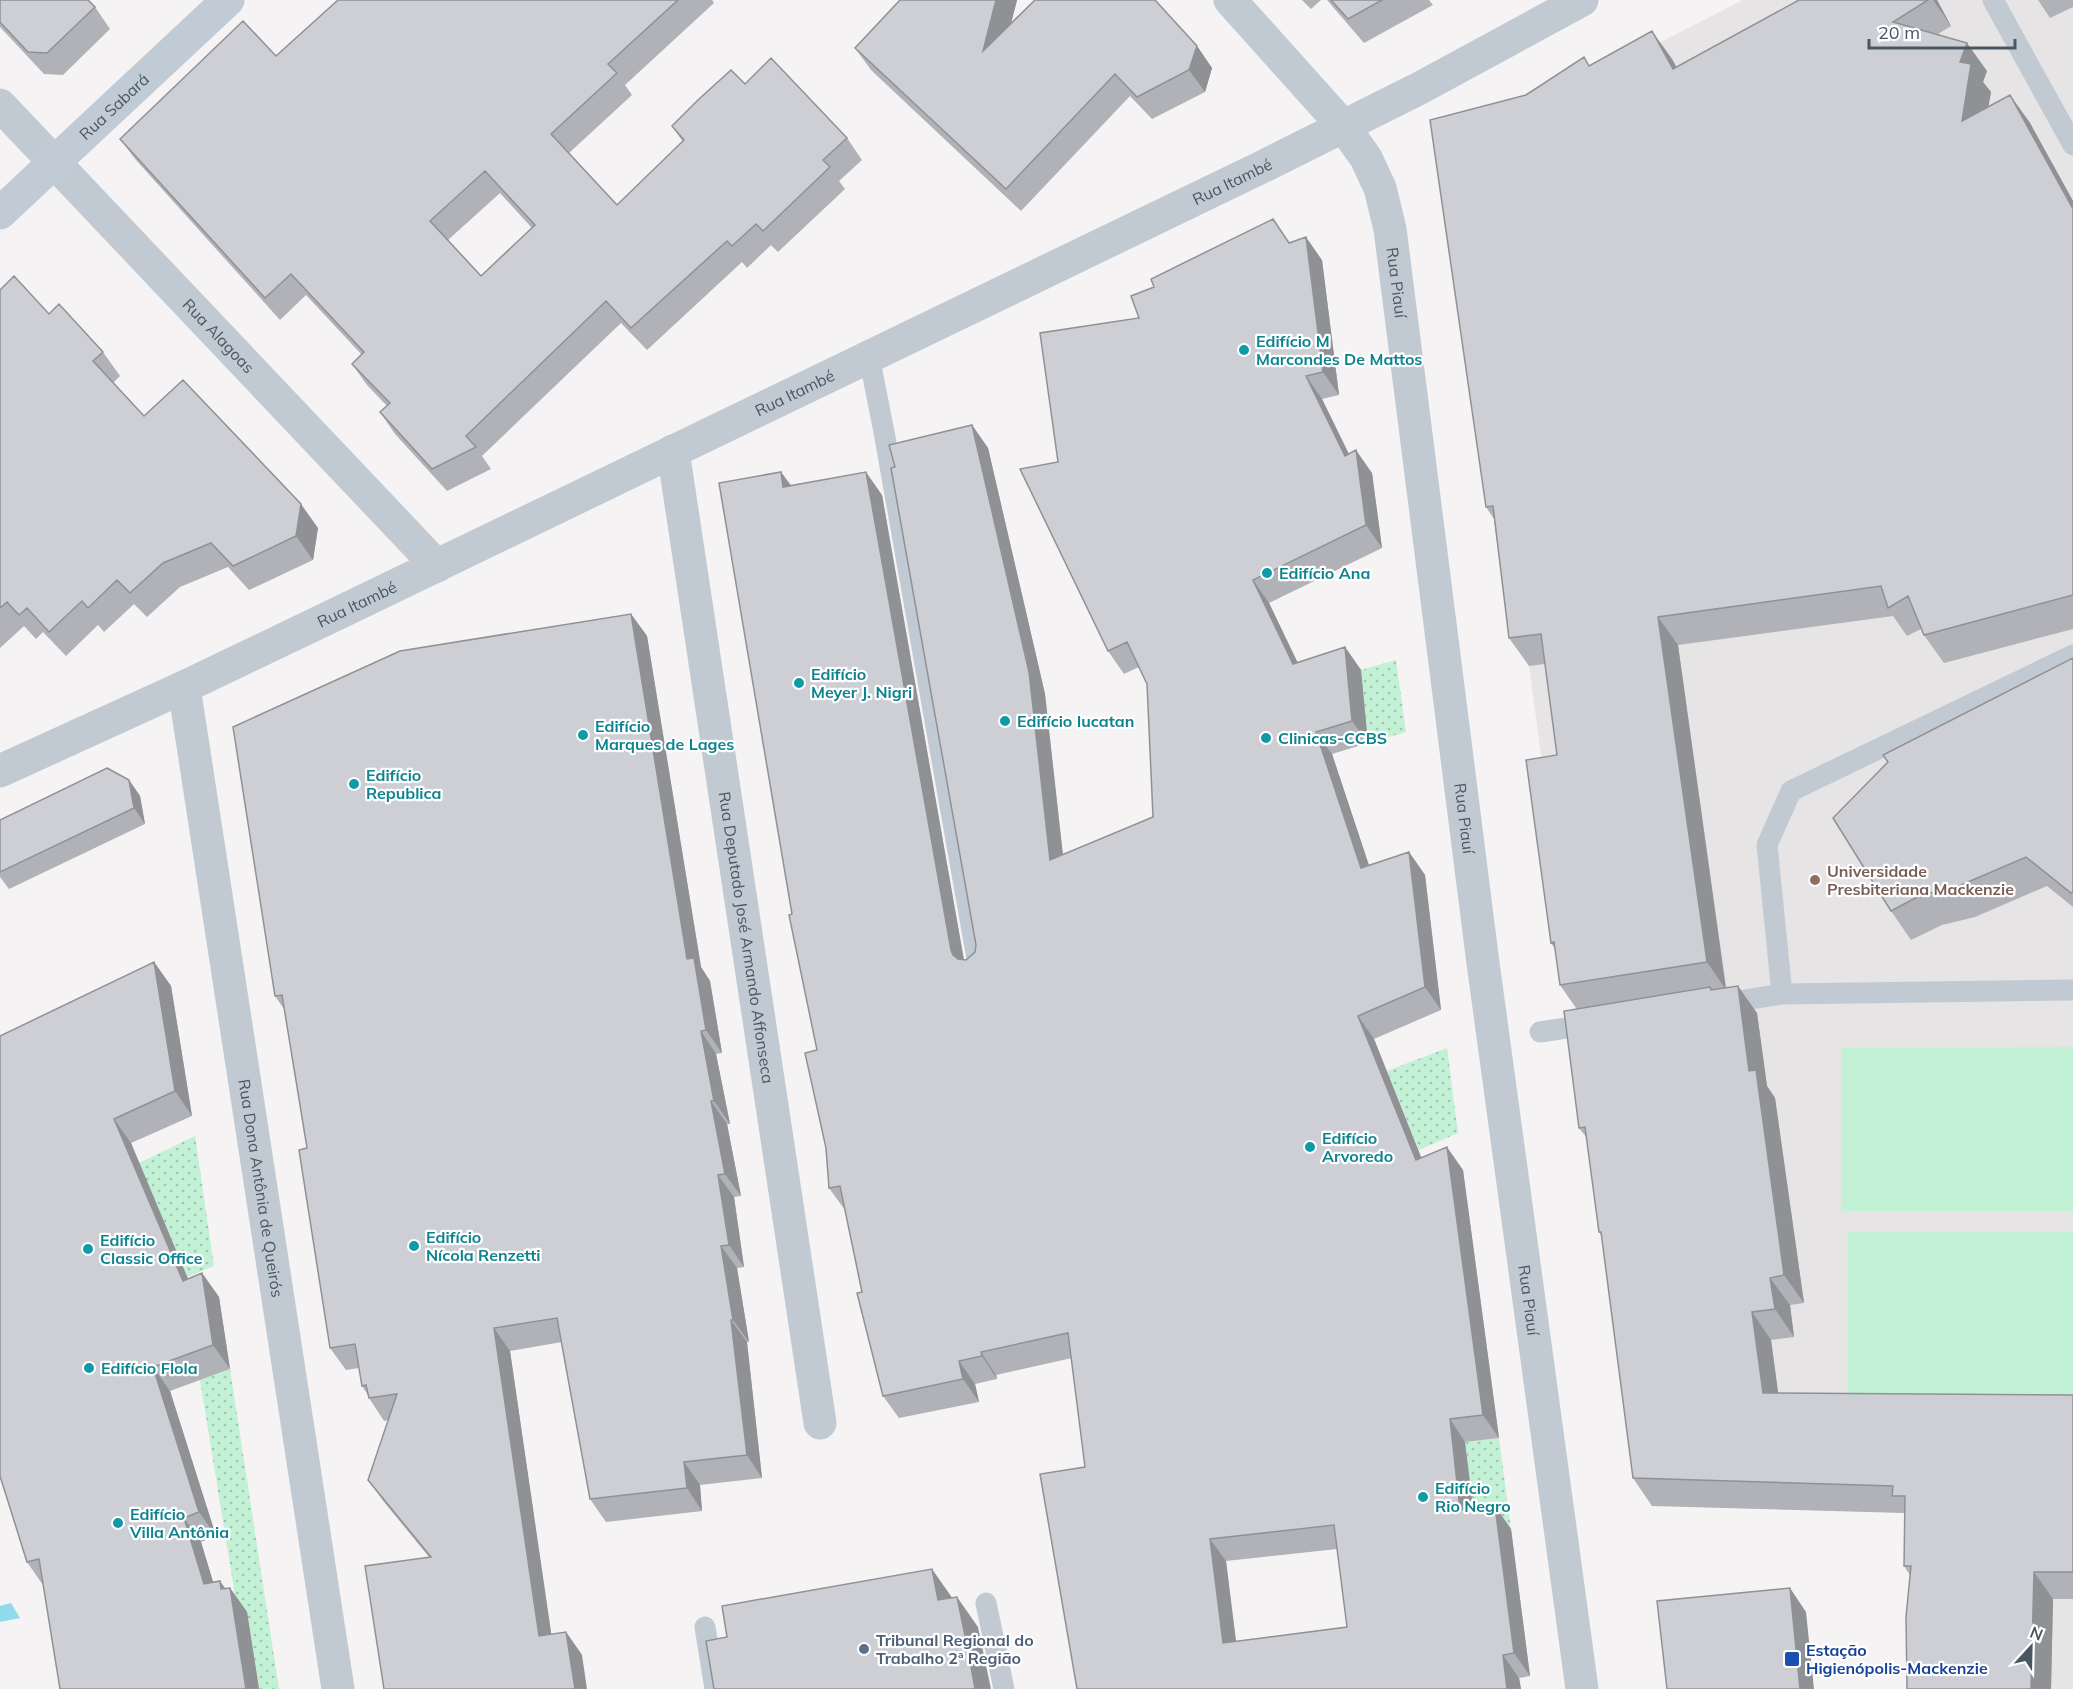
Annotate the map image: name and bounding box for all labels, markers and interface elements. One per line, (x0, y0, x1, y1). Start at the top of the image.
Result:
scale bar (1869, 12, 2014, 50)
text: 20 m (1878, 21, 1920, 44)
street label: Rua Sabará (75, 69, 153, 144)
street label: Rua Itambé (1189, 154, 1275, 209)
street label: Rua Piauí (1382, 246, 1411, 320)
street label: Rua Alagoas (179, 294, 259, 377)
place label: Edifício M Marcondes De Mattos (1256, 331, 1422, 369)
marker: Edifício M Marcondes De Mattos (1237, 343, 1251, 357)
street label: Rua Itambé (752, 365, 838, 420)
place label: Edifício Ana (1279, 563, 1370, 583)
marker: Edifício Ana (1260, 566, 1274, 580)
street label: Rua Itambé (314, 576, 400, 632)
place label: Edifício Meyer J. Nigri (811, 664, 912, 702)
marker: Edifício Meyer J. Nigri (792, 676, 806, 690)
place label: Edifício Iucatan (1017, 711, 1134, 731)
marker: Edifício Iucatan (998, 714, 1012, 728)
place label: Edifício Marques de Lages (595, 716, 734, 754)
marker: Edifício Marques de Lages (576, 728, 590, 742)
place label: Clinicas-CCBS (1278, 728, 1387, 748)
marker: Clinicas-CCBS (1259, 731, 1273, 745)
place label: Edifício Republica (366, 765, 441, 803)
marker: Edifício Republica (347, 777, 361, 791)
street label: Rua Piauí (1450, 782, 1479, 856)
street label: Rua Deputado José Armando Affonseca (715, 790, 779, 1085)
place label: Universidade Presbiteriana Mackenzie (1827, 861, 2014, 899)
marker: Universidade Presbiteriana Mackenzie (1808, 873, 1822, 887)
street label: Rua Dona Antônia de Queirós (234, 1078, 288, 1299)
place label: Edifício Arvoredo (1322, 1128, 1393, 1166)
marker: Edifício Arvoredo (1303, 1140, 1317, 1154)
place label: Edifício Nícola Renzetti (426, 1227, 540, 1265)
place label: Edifício Classic Office (100, 1230, 203, 1268)
marker: Edifício Nícola Renzetti (407, 1239, 421, 1253)
marker: Edifício Classic Office (81, 1242, 95, 1256)
street label: Rua Piauí (1514, 1264, 1544, 1338)
place label: Edifício Flola (101, 1358, 198, 1378)
marker: Edifício Flola (82, 1361, 96, 1375)
place label: Edifício Rio Negro (1435, 1478, 1511, 1516)
marker: Edifício Rio Negro (1416, 1490, 1430, 1504)
place label: Edifício Villa Antônia (129, 1504, 229, 1542)
marker: Edifício Villa Antônia (111, 1516, 125, 1530)
north arrow (2001, 1617, 2061, 1677)
text: N (2027, 1622, 2046, 1645)
place label: Tribunal Regional do Trabalho 2ª Região (876, 1630, 1034, 1668)
place label: Estação Higienópolis-Mackenzie (1806, 1640, 1988, 1678)
marker: Tribunal Regional do Trabalho 2ª Região (857, 1642, 871, 1656)
marker: Estação Higienópolis-Mackenzie (1783, 1650, 1801, 1668)

